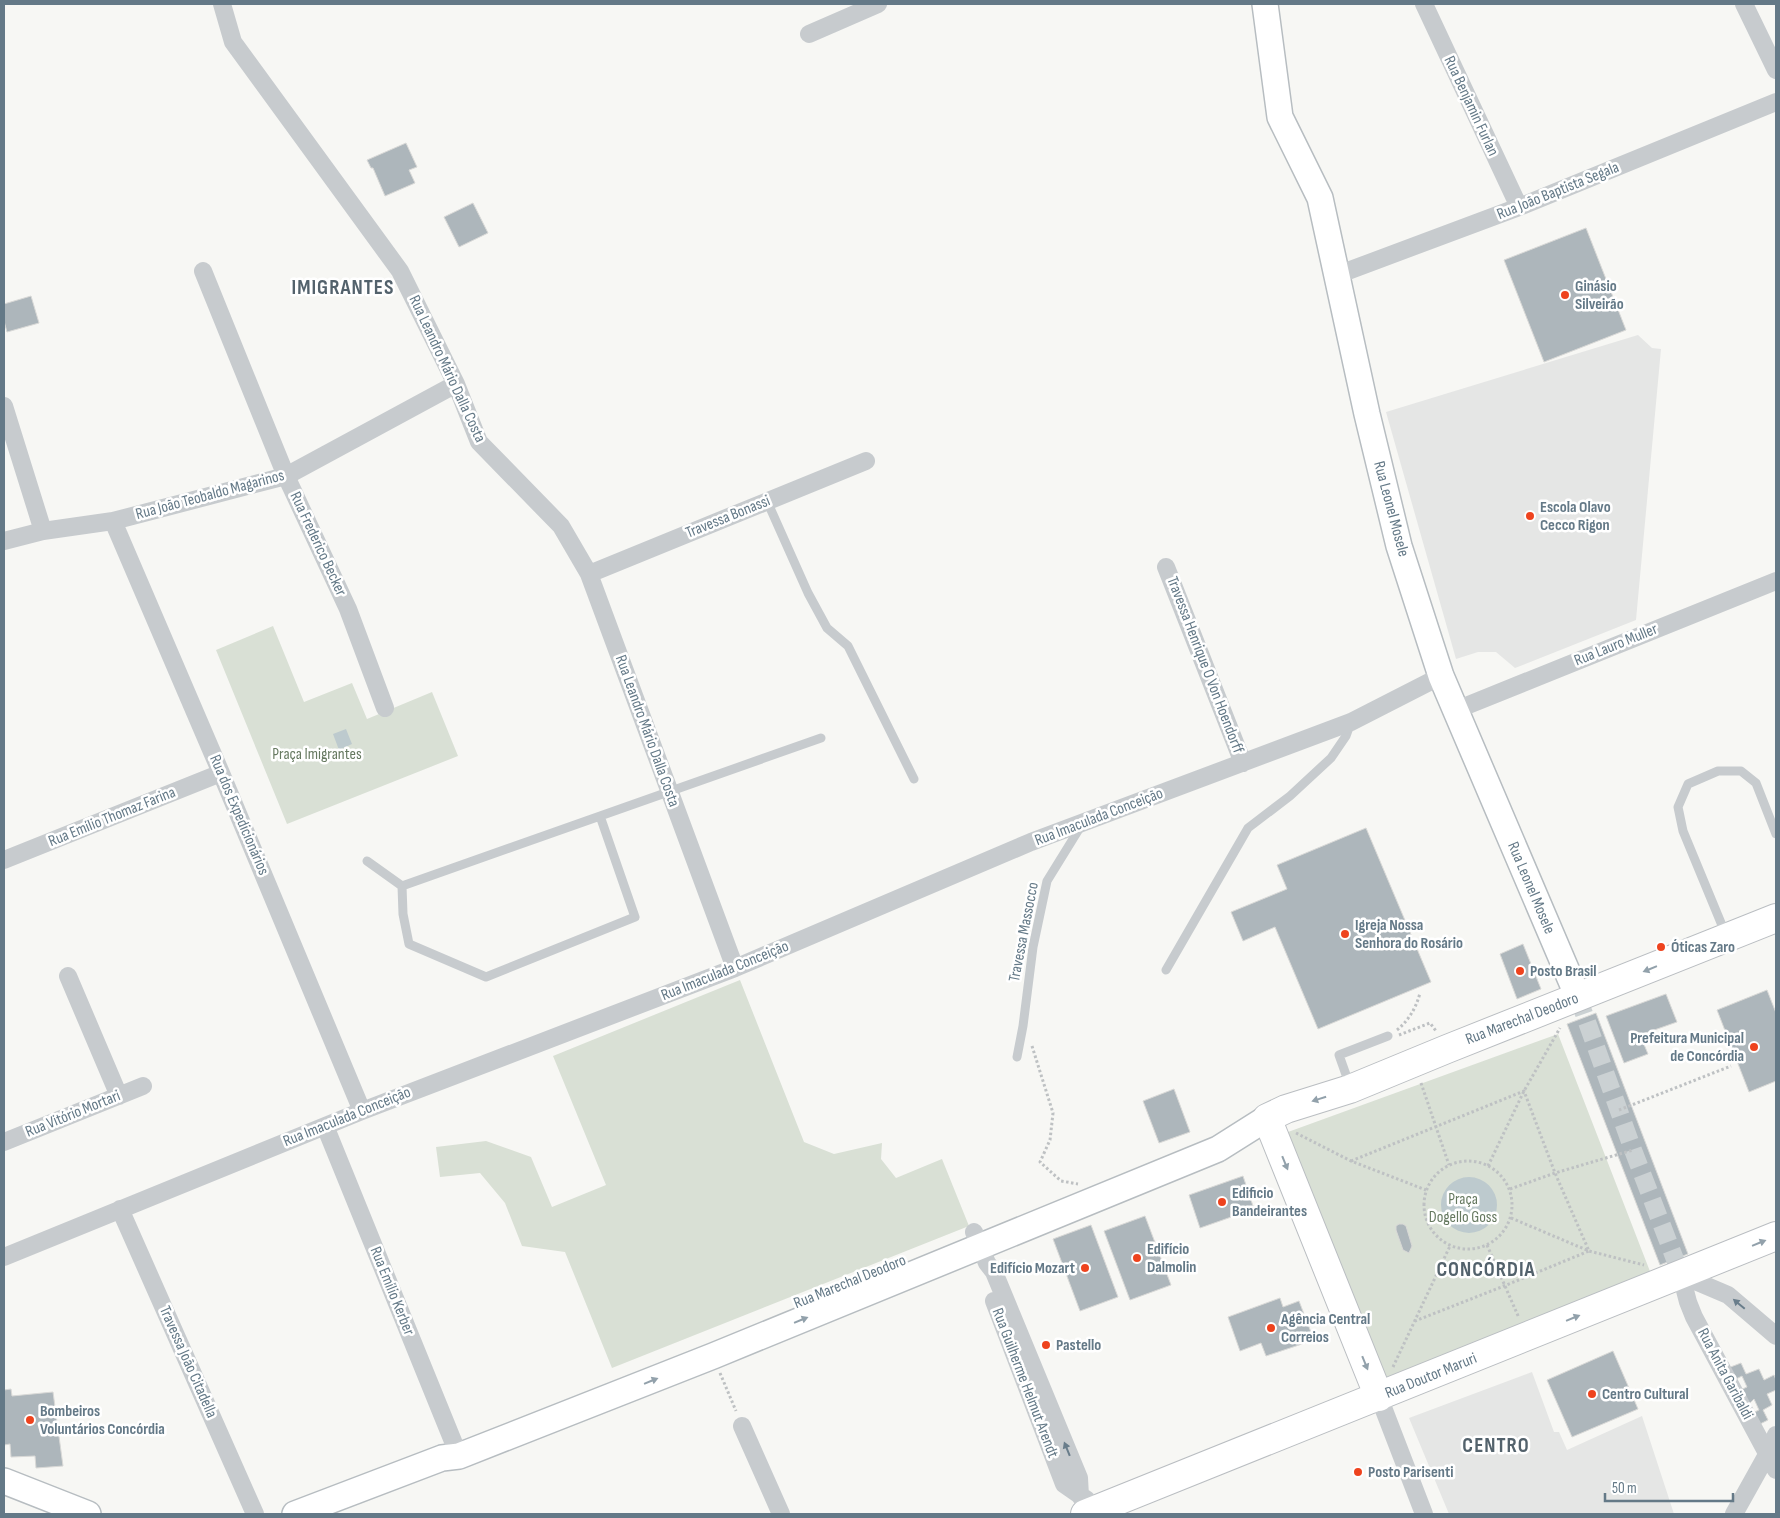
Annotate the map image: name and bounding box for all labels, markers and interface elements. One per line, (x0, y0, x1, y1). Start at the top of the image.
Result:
street label: Rua Benjamin Furlan (1440, 53, 1502, 159)
street label: Rua João Baptista Segala (1494, 158, 1622, 224)
district label: IMIGRANTES (292, 275, 394, 300)
place label: Ginásio Silveirão (1575, 277, 1624, 314)
marker: Ginásio Silveirão (1559, 289, 1571, 301)
street label: Rua Leandro Mário Dalla Costa (405, 292, 489, 446)
street label: Rua Leonel Mosele (1369, 459, 1413, 559)
street label: Rua João Teobaldo Magarinos (134, 466, 287, 524)
street label: Rua Frederico Becker (286, 489, 351, 599)
street label: Travessa Bonassi (683, 491, 773, 543)
place label: Escola Olavo Cecco Rigon (1540, 498, 1611, 535)
marker: Escola Olavo Cecco Rigon (1524, 510, 1536, 522)
street label: Travessa Henrique O Von Hoendorff (1162, 574, 1248, 757)
street label: Rua Lauro Muller (1572, 620, 1661, 670)
street label: Rua Leandro Mário Dalla Costa (611, 653, 683, 809)
park label: Praça Imigrantes (272, 745, 362, 764)
street label: Rua dos Expedicionários (205, 752, 273, 878)
street label: Rua Emílio Thomaz Farina (46, 783, 178, 851)
street label: Rua Imaculada Conceição (1032, 784, 1166, 850)
street label: Rua Leonel Mosele (1503, 839, 1559, 937)
street label: Travessa Massocco (1005, 881, 1043, 983)
place label: Igreja Nossa Senhora do Rosário (1355, 916, 1463, 953)
marker: Igreja Nossa Senhora do Rosário (1339, 928, 1351, 940)
street label: Rua Imaculada Conceição (658, 937, 792, 1005)
place label: Óticas Zaro (1671, 938, 1735, 957)
marker: Óticas Zaro (1655, 941, 1667, 953)
place label: Posto Brasil (1530, 962, 1597, 981)
marker: Posto Brasil (1514, 965, 1526, 977)
one-way arrow (1643, 965, 1657, 973)
street label: Rua Marechal Deodoro (1463, 989, 1581, 1049)
place label: Prefeitura Municipal de Concórdia (1630, 1029, 1744, 1066)
marker: Prefeitura Municipal de Concórdia (1748, 1041, 1760, 1053)
street label: Rua Imaculada Conceição (280, 1083, 414, 1151)
street label: Rua Vitório Mortari (23, 1086, 123, 1142)
one-way arrow (1311, 1095, 1326, 1103)
one-way arrow (1281, 1156, 1289, 1171)
place label: Edificio Bandeirantes (1232, 1184, 1307, 1221)
park label: Praça Dogello Goss (1429, 1190, 1497, 1227)
marker: Edificio Bandeirantes (1216, 1196, 1228, 1208)
one-way arrow (1752, 1239, 1767, 1247)
place label: Edifício Dalmolin (1147, 1240, 1196, 1277)
street label: Rua Emílio Kerber (366, 1244, 419, 1338)
street label: Rua Marechal Deodoro (791, 1251, 909, 1313)
marker: Edifício Dalmolin (1131, 1252, 1143, 1264)
district label: CONCÓRDIA (1436, 1257, 1536, 1282)
place label: Edifício Mozart (990, 1259, 1075, 1278)
marker: Edifício Mozart (1079, 1262, 1091, 1274)
one-way arrow (1733, 1299, 1746, 1310)
street label: Travessa João Citadella (155, 1303, 221, 1421)
street label: Rua Guilherme Helmut Arendt (988, 1305, 1062, 1461)
place label: Agência Central Correios (1280, 1310, 1370, 1347)
one-way arrow (1566, 1314, 1580, 1322)
one-way arrow (794, 1315, 809, 1323)
marker: Agência Central Correios (1265, 1322, 1277, 1334)
street label: Rua Anita Garibaldi (1693, 1325, 1757, 1423)
place label: Pastello (1056, 1336, 1101, 1355)
marker: Pastello (1040, 1339, 1052, 1351)
street label: Rua Doutor Maruri (1382, 1349, 1480, 1403)
one-way arrow (1362, 1355, 1369, 1370)
one-way arrow (644, 1376, 658, 1384)
place label: Centro Cultural (1602, 1385, 1689, 1404)
marker: Centro Cultural (1586, 1388, 1598, 1400)
place label: Bombeiros Voluntários Concórdia (40, 1402, 165, 1439)
marker: Bombeiros Voluntários Concórdia (24, 1414, 36, 1426)
district label: CENTRO (1462, 1433, 1530, 1458)
one-way arrow (1063, 1441, 1071, 1456)
place label: Posto Parisenti (1368, 1463, 1454, 1482)
marker: Posto Parisenti (1352, 1466, 1364, 1478)
scale bar (1605, 1470, 1732, 1502)
text: 50 m (1612, 1479, 1637, 1498)

